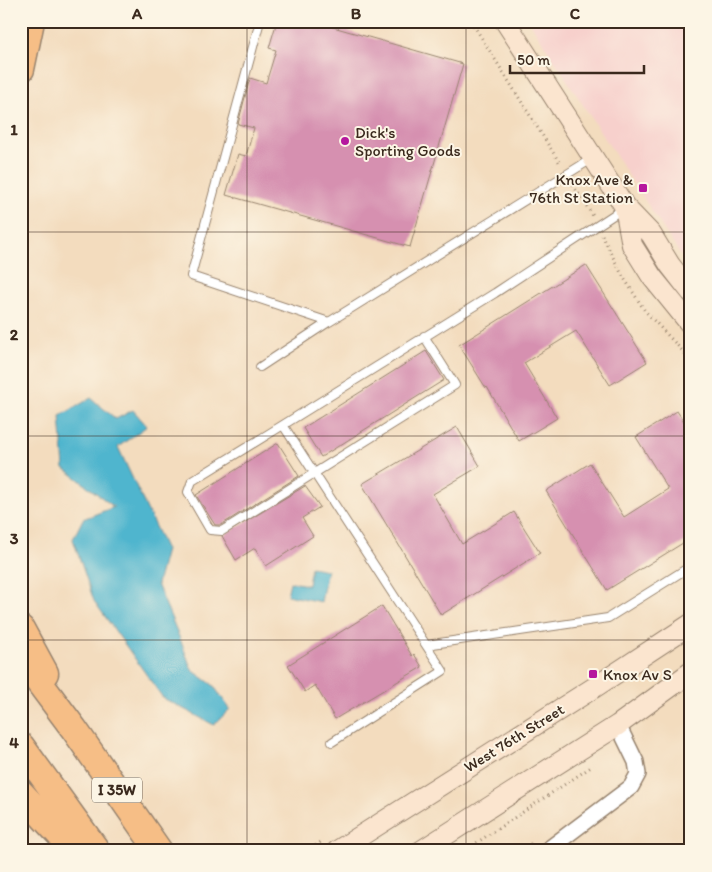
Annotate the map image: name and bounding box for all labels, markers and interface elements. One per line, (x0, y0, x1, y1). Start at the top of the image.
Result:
text: A (131, 4, 143, 23)
text: B (351, 4, 362, 23)
text: C (570, 4, 581, 23)
scale bar (510, 42, 643, 74)
text: 50 m (517, 51, 550, 69)
text: 1 (10, 120, 18, 139)
place label: Dick's Sporting Goods (355, 123, 461, 160)
marker: Dick's Sporting Goods (339, 135, 351, 147)
place label: Knox Ave & 76th St Station (530, 170, 634, 207)
marker: Knox Ave & 76th St Station (637, 182, 649, 194)
text: 2 (10, 325, 19, 344)
text: 3 (10, 529, 19, 548)
place label: Knox Av S (603, 665, 672, 684)
marker: Knox Av S (587, 668, 599, 680)
street label: West 76th Street (460, 700, 568, 776)
text: 4 (9, 733, 19, 752)
road number: I 35W (92, 778, 142, 802)

